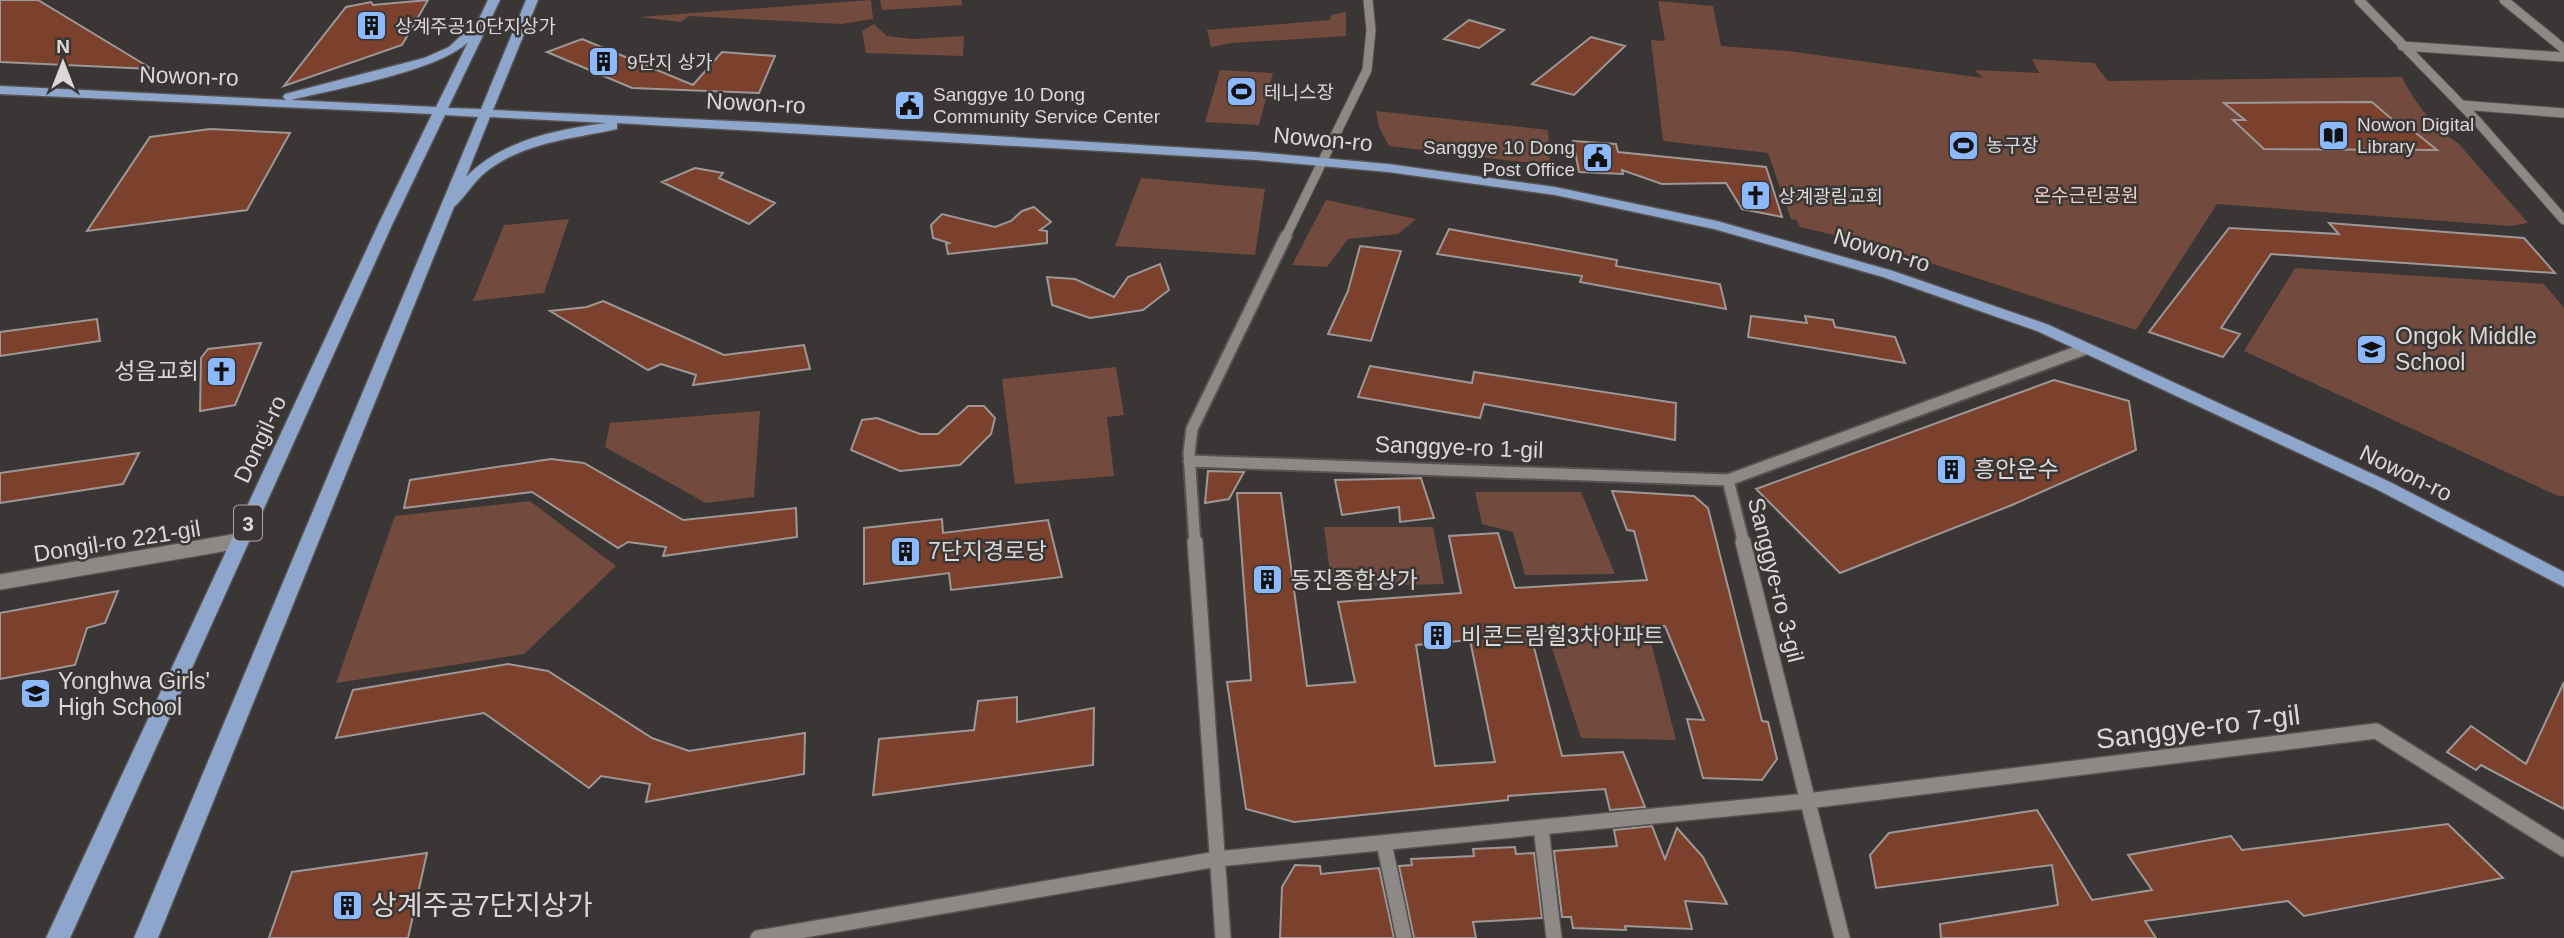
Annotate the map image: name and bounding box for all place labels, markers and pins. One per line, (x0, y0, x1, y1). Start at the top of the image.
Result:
building icon: 상계주공10단지상가 (355, 9, 389, 43)
place label: 상계주공10단지상가 (395, 16, 556, 37)
building icon: 9단지 상가 (587, 45, 621, 79)
place label: 9단지 상가 (627, 52, 713, 73)
sports icon: 테니스장 (1224, 75, 1258, 109)
place label: 테니스장 (1264, 82, 1334, 103)
place label: Sanggye 10 Dong Community Service Center (933, 84, 1161, 127)
public building icon: Sanggye 10 Dong Community Service Center (893, 88, 927, 122)
place label: Nowon Digital Library (2357, 114, 2474, 157)
library icon: Nowon Digital Library (2317, 118, 2351, 152)
sports icon: 농구장 (1946, 128, 1980, 162)
place label: 농구장 (1986, 135, 2038, 156)
place label: Sanggye 10 Dong Post Office (1423, 137, 1575, 180)
public building icon: Sanggye 10 Dong Post Office (1581, 141, 1615, 175)
church icon: 상계광림교회 (1738, 179, 1772, 213)
place label: 상계광림교회 (1778, 186, 1883, 207)
place label: Ongok Middle School (2395, 323, 2537, 375)
school or university icon: Ongok Middle School (2355, 332, 2389, 366)
church icon: 성음교회 (205, 354, 239, 388)
place label: 성음교회 (114, 358, 199, 384)
building icon: 흥안운수 (1934, 452, 1968, 486)
place label: 흥안운수 (1974, 456, 2059, 482)
building icon: 7단지경로당 (888, 534, 922, 568)
place label: 7단지경로당 (928, 538, 1047, 564)
building icon: 동진종합상가 (1251, 563, 1285, 597)
place label: 동진종합상가 (1291, 567, 1418, 593)
building icon: 비콘드림힐3차아파트 (1421, 619, 1455, 653)
place label: 비콘드림힐3차아파트 (1461, 623, 1664, 649)
place label: Yonghwa Girls' High School (58, 668, 210, 720)
school or university icon: Yonghwa Girls' High School (18, 677, 52, 711)
building icon: 상계주공7단지상가 (331, 888, 365, 922)
place label: 상계주공7단지상가 (371, 890, 593, 921)

